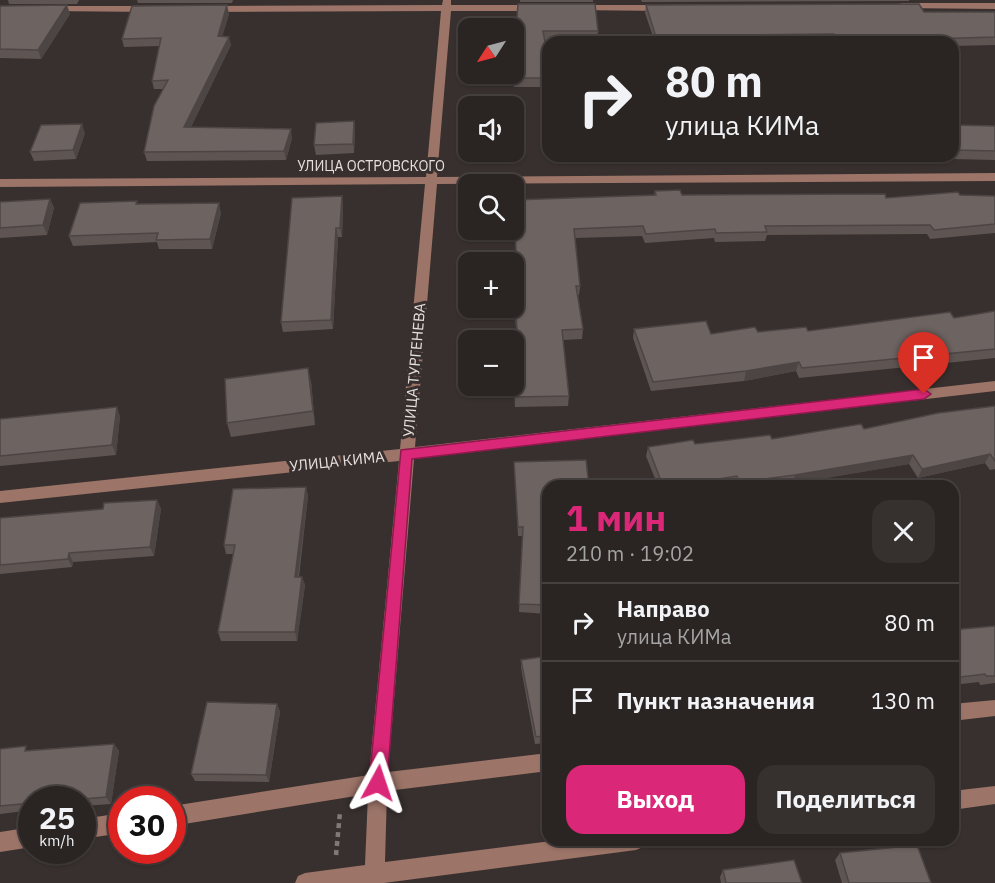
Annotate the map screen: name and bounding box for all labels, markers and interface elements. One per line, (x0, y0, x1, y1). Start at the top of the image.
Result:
north arrow (458, 18, 524, 84)
map controls (458, 18, 524, 396)
text: 80 m (665, 54, 763, 109)
icon: right (566, 60, 644, 138)
button: sound (458, 96, 524, 162)
text: улица КИМа (665, 107, 819, 142)
street label: УЛИЦА ОСТРОВСКОГО (297, 157, 445, 175)
button: search (458, 174, 524, 240)
button: + (458, 252, 524, 318)
street label: УЛИЦА ТУРГЕНЕВА (399, 302, 429, 438)
button: − (458, 330, 524, 396)
pin (898, 332, 949, 394)
icon: arrive (907, 341, 940, 374)
street label: УЛИЦА КИМА (289, 447, 386, 475)
text: 1 мин (566, 494, 666, 541)
button: close (872, 500, 935, 563)
text: 210 m · 19:02 (566, 540, 694, 567)
text: Направо (617, 594, 710, 623)
icon: right (566, 606, 599, 639)
text: 80 m (884, 608, 935, 637)
text: улица КИМа (617, 623, 731, 650)
icon: arrive (566, 684, 599, 717)
text: Пункт назначения (617, 686, 815, 715)
text: 130 m (871, 686, 935, 715)
position arrow (346, 751, 410, 815)
button: Выход (566, 765, 745, 834)
button: Поделиться (757, 765, 935, 834)
speed limit sign: 30 (108, 786, 186, 864)
text: 25 (39, 798, 75, 837)
text: km/h (39, 831, 75, 850)

